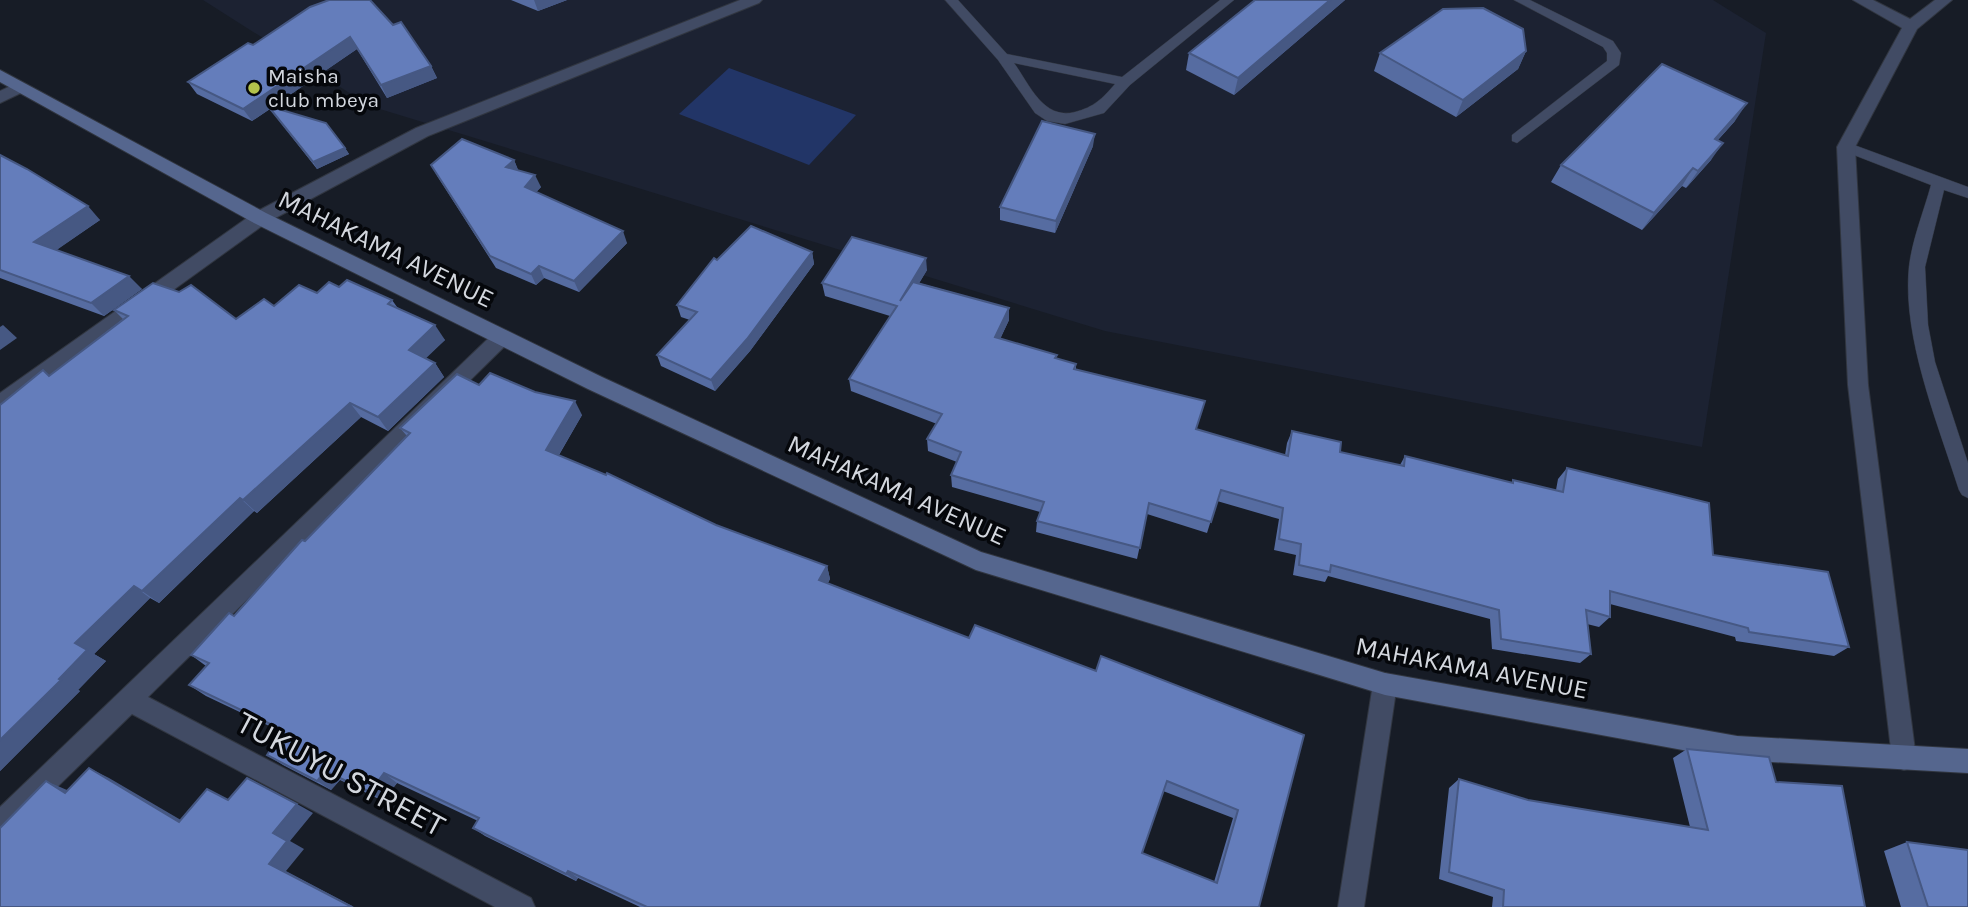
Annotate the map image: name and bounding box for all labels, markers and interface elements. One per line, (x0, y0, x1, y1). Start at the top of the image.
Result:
place label: Maisha club mbeya (268, 64, 379, 112)
marker: Maisha club mbeya (246, 80, 262, 96)
street label: MAHAKAMA AVENUE (273, 183, 499, 315)
street label: MAHAKAMA AVENUE (783, 428, 1011, 552)
street label: MAHAKAMA AVENUE (1353, 630, 1591, 706)
street label: TUKUYU STREET (231, 704, 451, 844)

